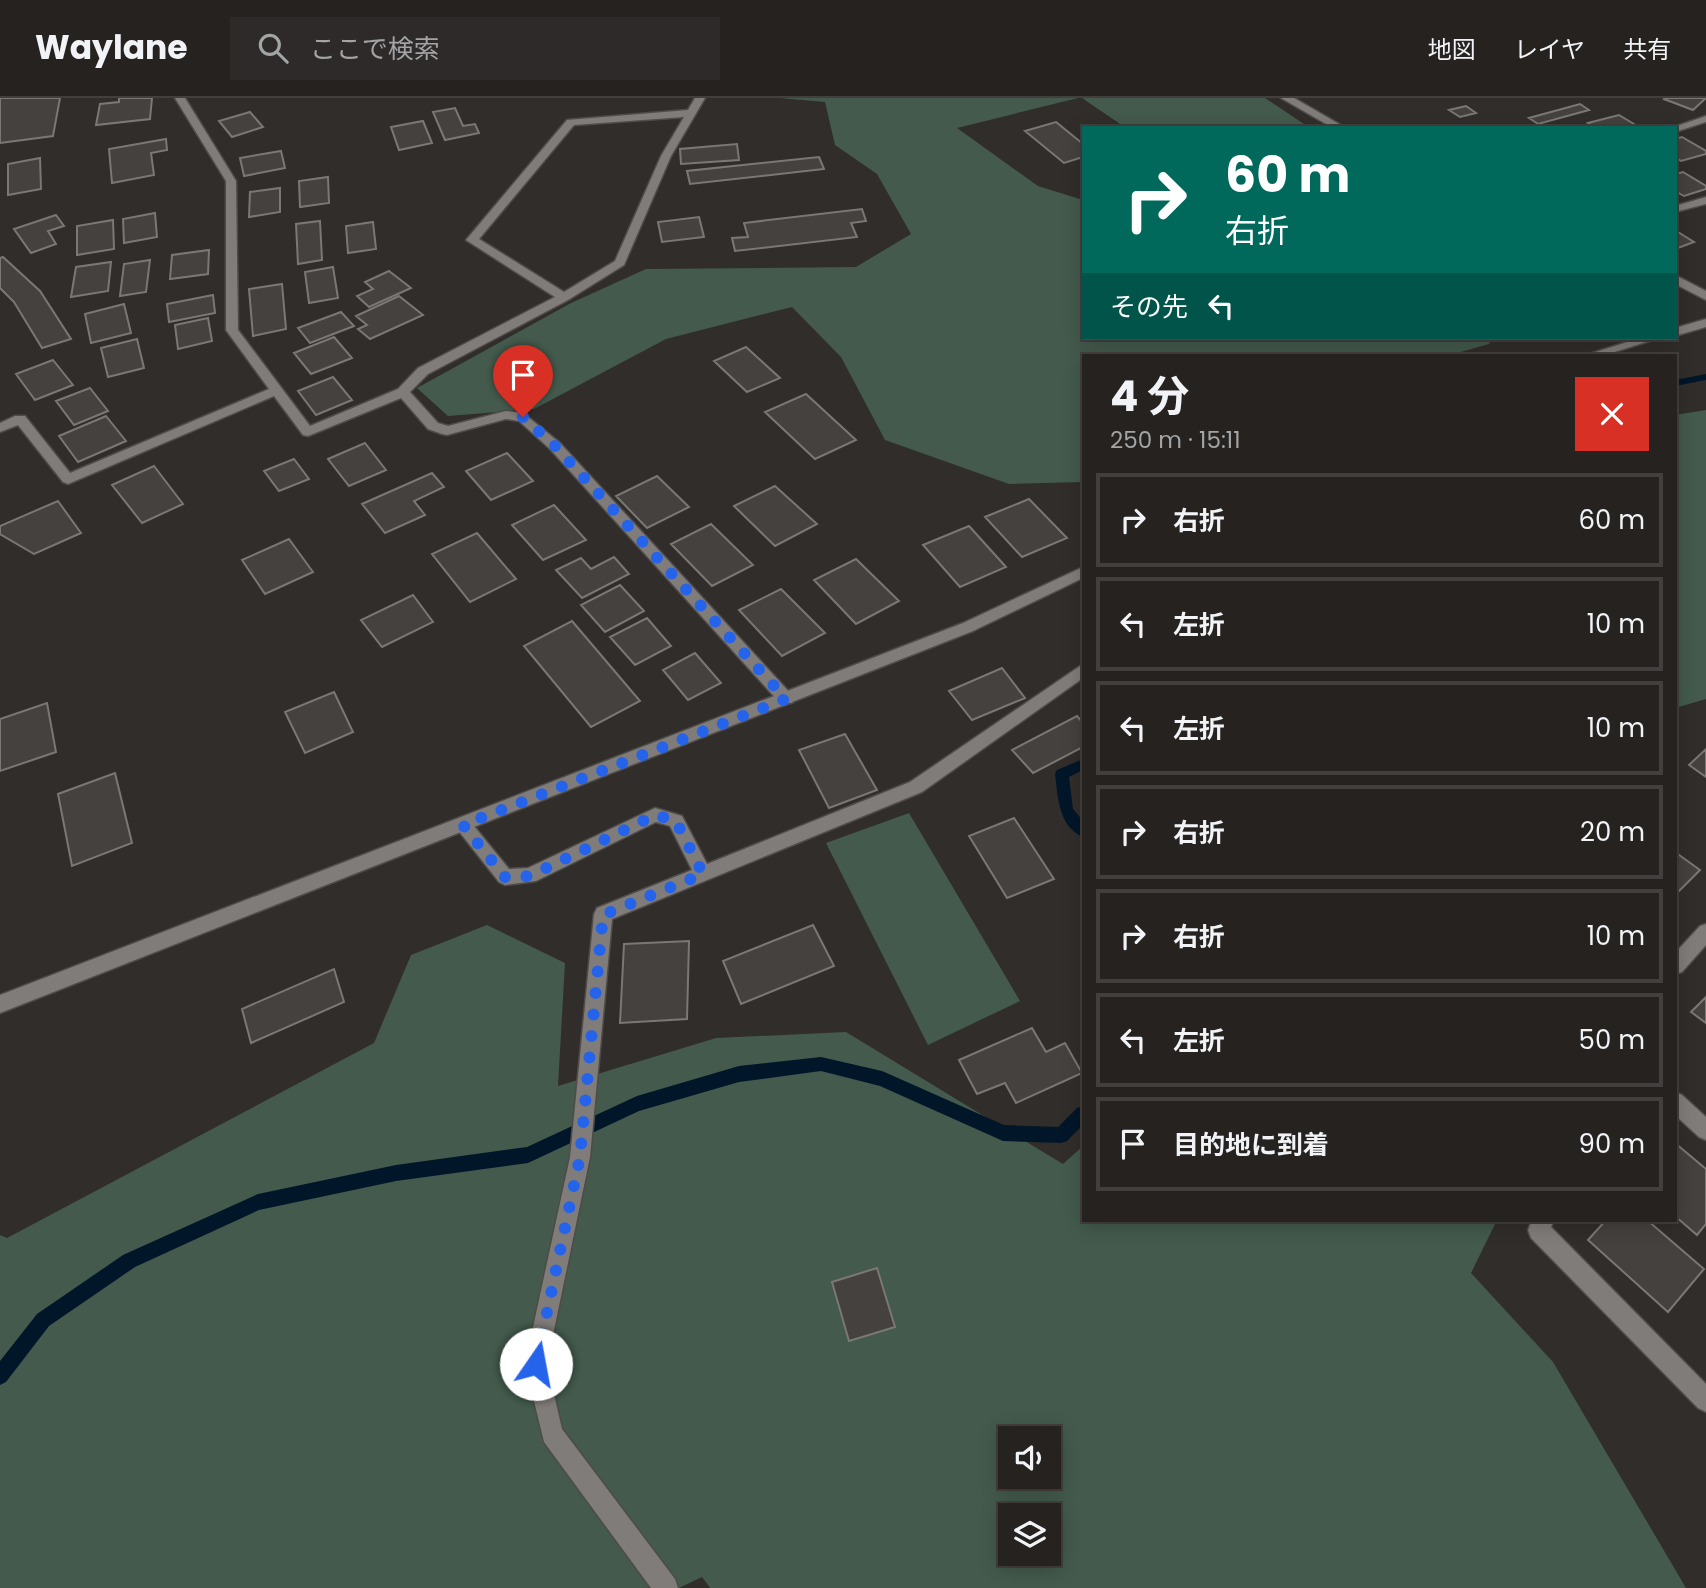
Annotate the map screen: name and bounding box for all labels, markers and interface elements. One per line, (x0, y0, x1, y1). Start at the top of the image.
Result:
search box (230, 17, 720, 80)
text: Waylane (35, 24, 188, 71)
icon: search (254, 29, 292, 67)
text: ここで検索 (310, 31, 440, 67)
text: 地図 (1428, 33, 1476, 66)
text: レイヤ (1514, 33, 1585, 66)
text: 共有 (1623, 33, 1671, 66)
text: 60 m (1225, 141, 1350, 209)
icon: right (1110, 154, 1201, 245)
text: 右折 (1225, 208, 1289, 253)
icon: left (1202, 287, 1240, 325)
text: その先 (1110, 289, 1188, 325)
pin (493, 345, 553, 417)
icon: arrive (504, 356, 542, 394)
text: 4 分 (1110, 367, 1189, 426)
button: close (1575, 377, 1649, 451)
text: 250 m · 15:11 (1110, 424, 1241, 456)
icon: right (1114, 501, 1152, 539)
text: 60 m (1578, 502, 1645, 538)
text: 右折 (1173, 503, 1225, 539)
icon: left (1114, 605, 1152, 643)
text: 10 m (1587, 606, 1645, 642)
text: 左折 (1173, 607, 1225, 643)
icon: left (1114, 709, 1152, 747)
text: 10 m (1587, 710, 1645, 746)
text: 左折 (1173, 711, 1225, 747)
icon: right (1114, 813, 1152, 851)
text: 20 m (1580, 814, 1645, 850)
text: 右折 (1173, 815, 1225, 851)
icon: right (1114, 917, 1152, 955)
text: 10 m (1587, 918, 1645, 954)
text: 右折 (1173, 919, 1225, 955)
icon: left (1114, 1021, 1152, 1059)
text: 50 m (1579, 1022, 1645, 1058)
text: 左折 (1173, 1023, 1225, 1059)
icon: arrive (1114, 1125, 1152, 1163)
text: 90 m (1579, 1126, 1645, 1162)
text: 目的地に到着 (1173, 1127, 1329, 1163)
position arrow (499, 1327, 573, 1401)
map controls (998, 1426, 1061, 1566)
button: sound (998, 1426, 1061, 1489)
button: layers (998, 1503, 1061, 1566)

